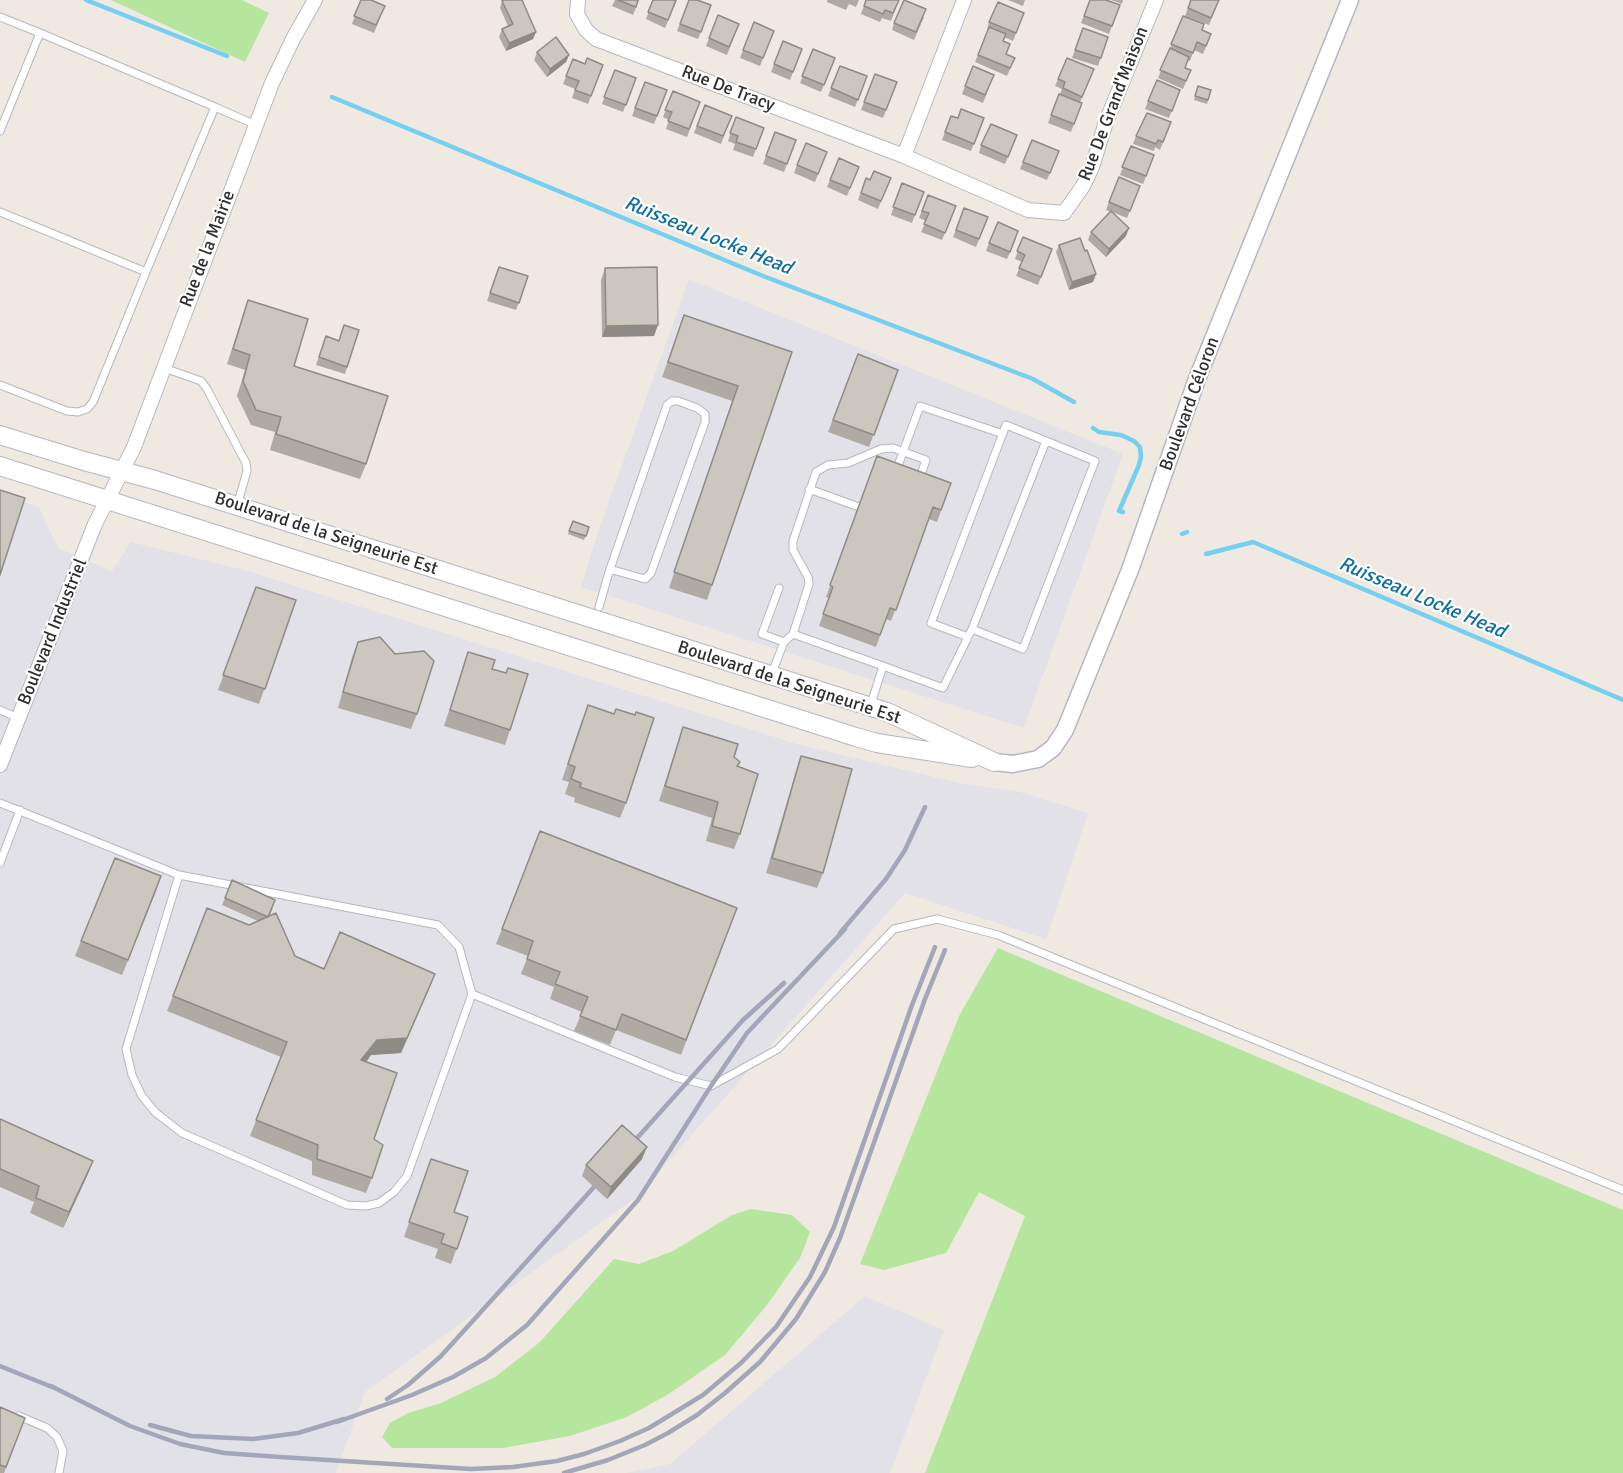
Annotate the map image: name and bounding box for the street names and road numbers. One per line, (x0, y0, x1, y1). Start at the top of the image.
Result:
street label: Rue De Grand'Maison (1075, 24, 1153, 184)
street label: Rue De Tracy (678, 61, 778, 117)
street label: Rue de la Mairie (176, 187, 240, 311)
street label: Boulevard Céloron (1156, 334, 1224, 474)
street label: Boulevard de la Seigneurie Est (212, 488, 440, 580)
street label: Boulevard Industriel (14, 556, 92, 708)
street label: Boulevard de la Seigneurie Est (675, 637, 903, 729)

